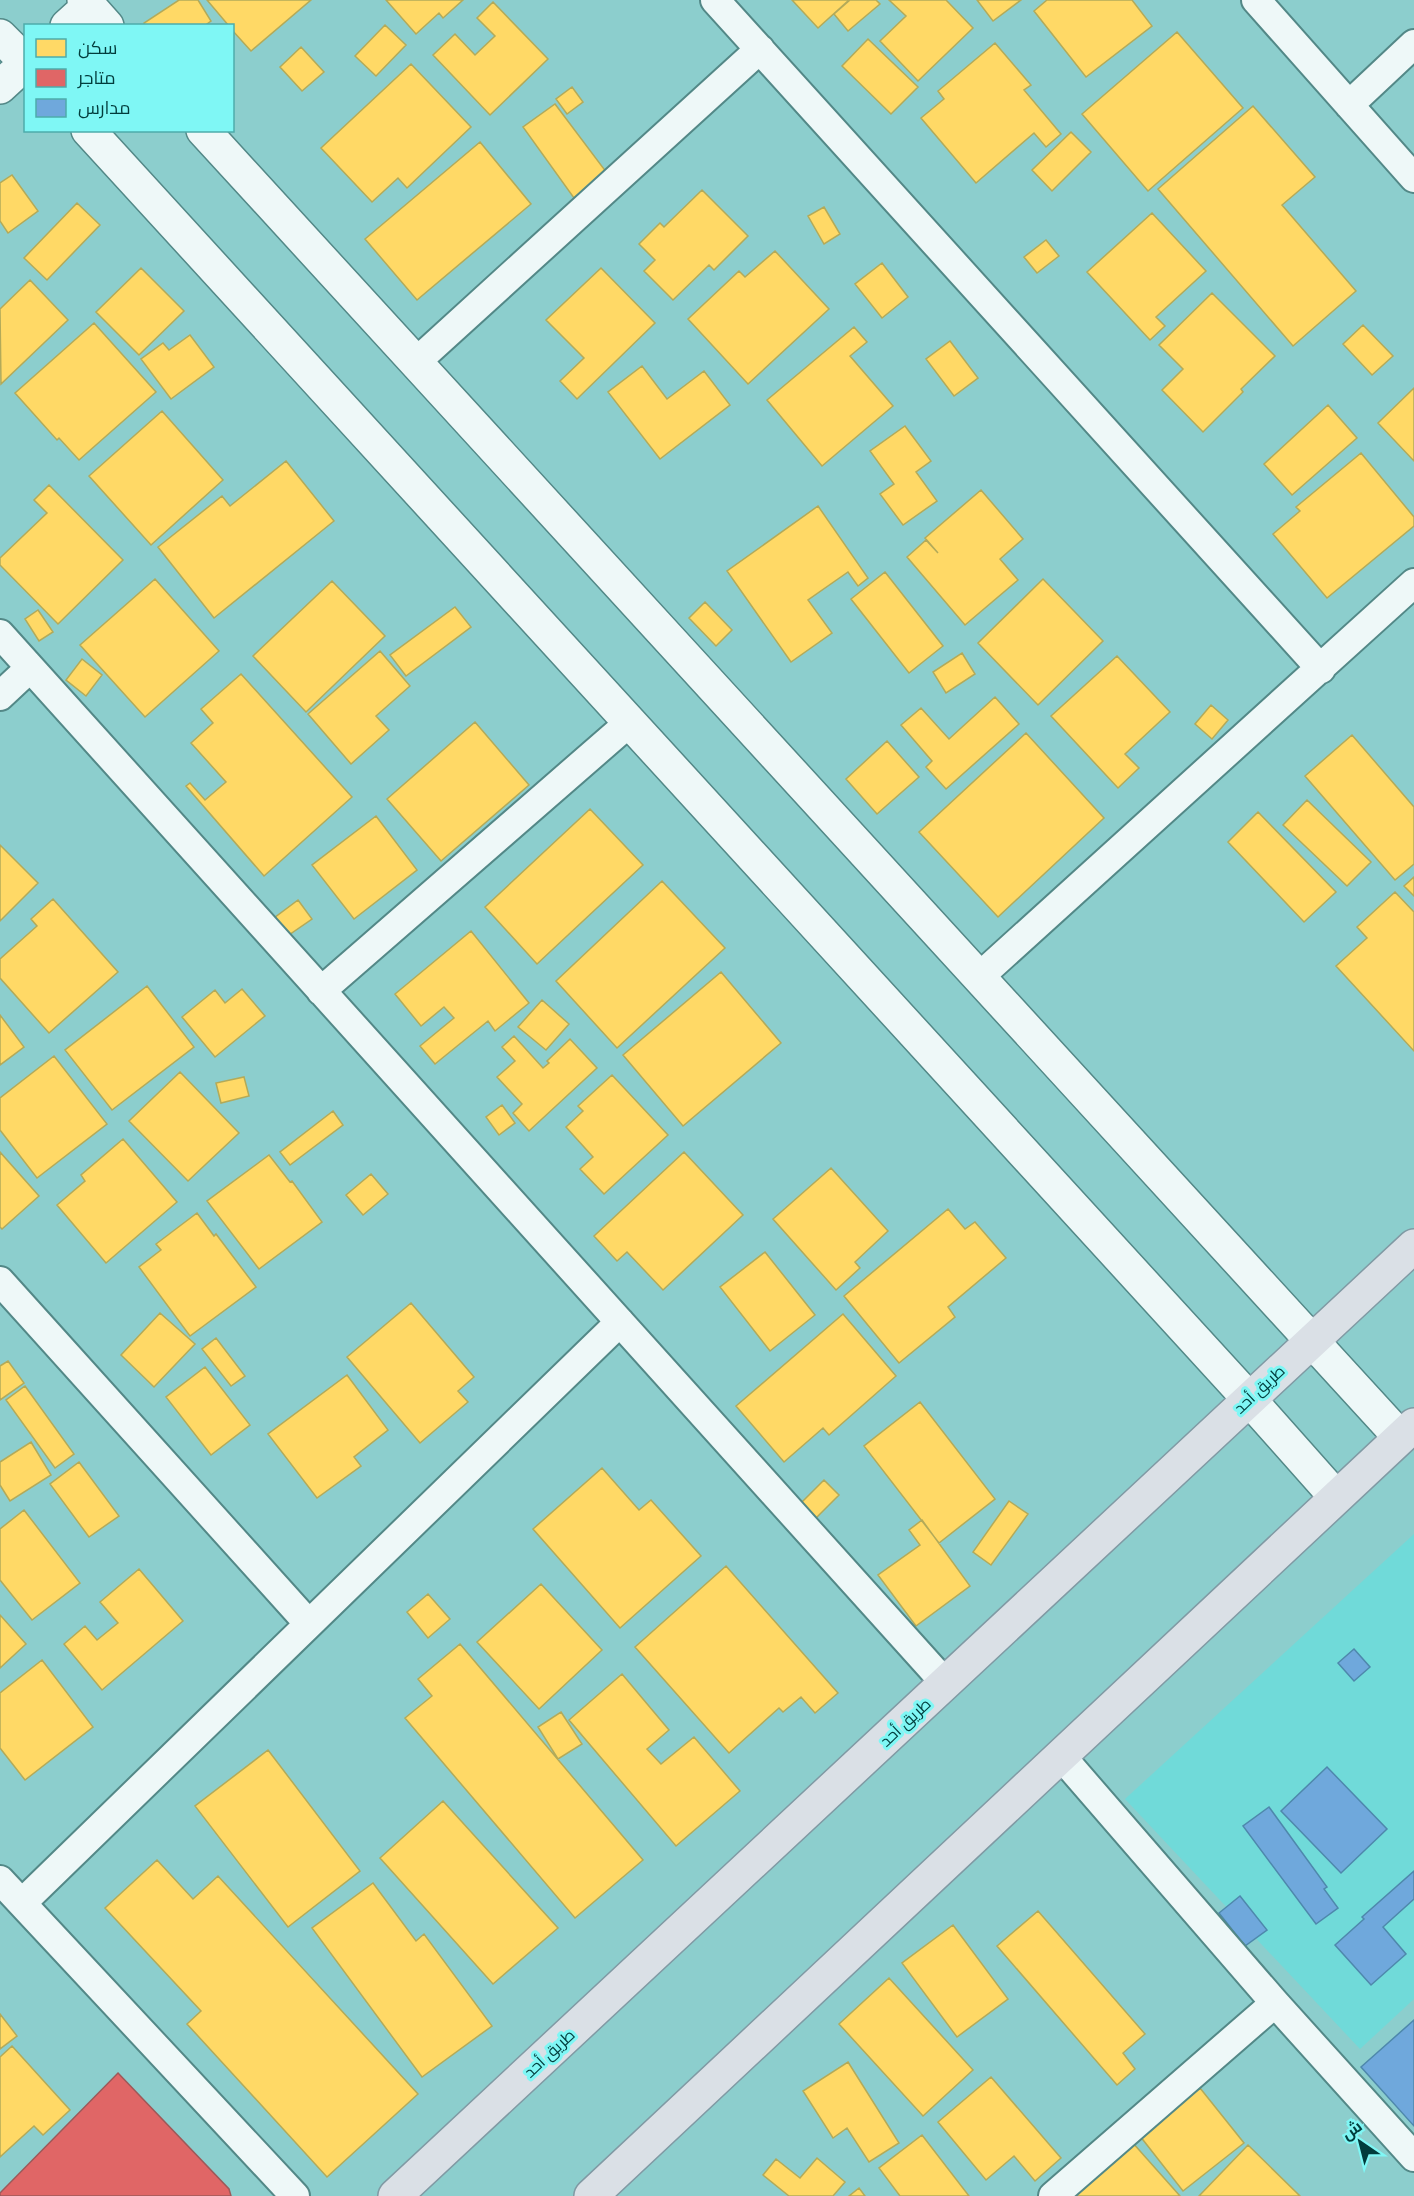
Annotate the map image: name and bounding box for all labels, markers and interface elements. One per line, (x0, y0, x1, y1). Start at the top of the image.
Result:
legend (24, 24, 234, 132)
text: سكن (78, 35, 117, 59)
text: متاجر (77, 65, 116, 89)
text: مدارس (78, 95, 131, 119)
street label: طريق أحد (1229, 1360, 1289, 1418)
street label: طريق أحد (875, 1693, 935, 1751)
street label: طريق أحد (519, 2024, 579, 2082)
north arrow (1330, 2112, 1390, 2172)
text: ش (1337, 2115, 1366, 2145)

